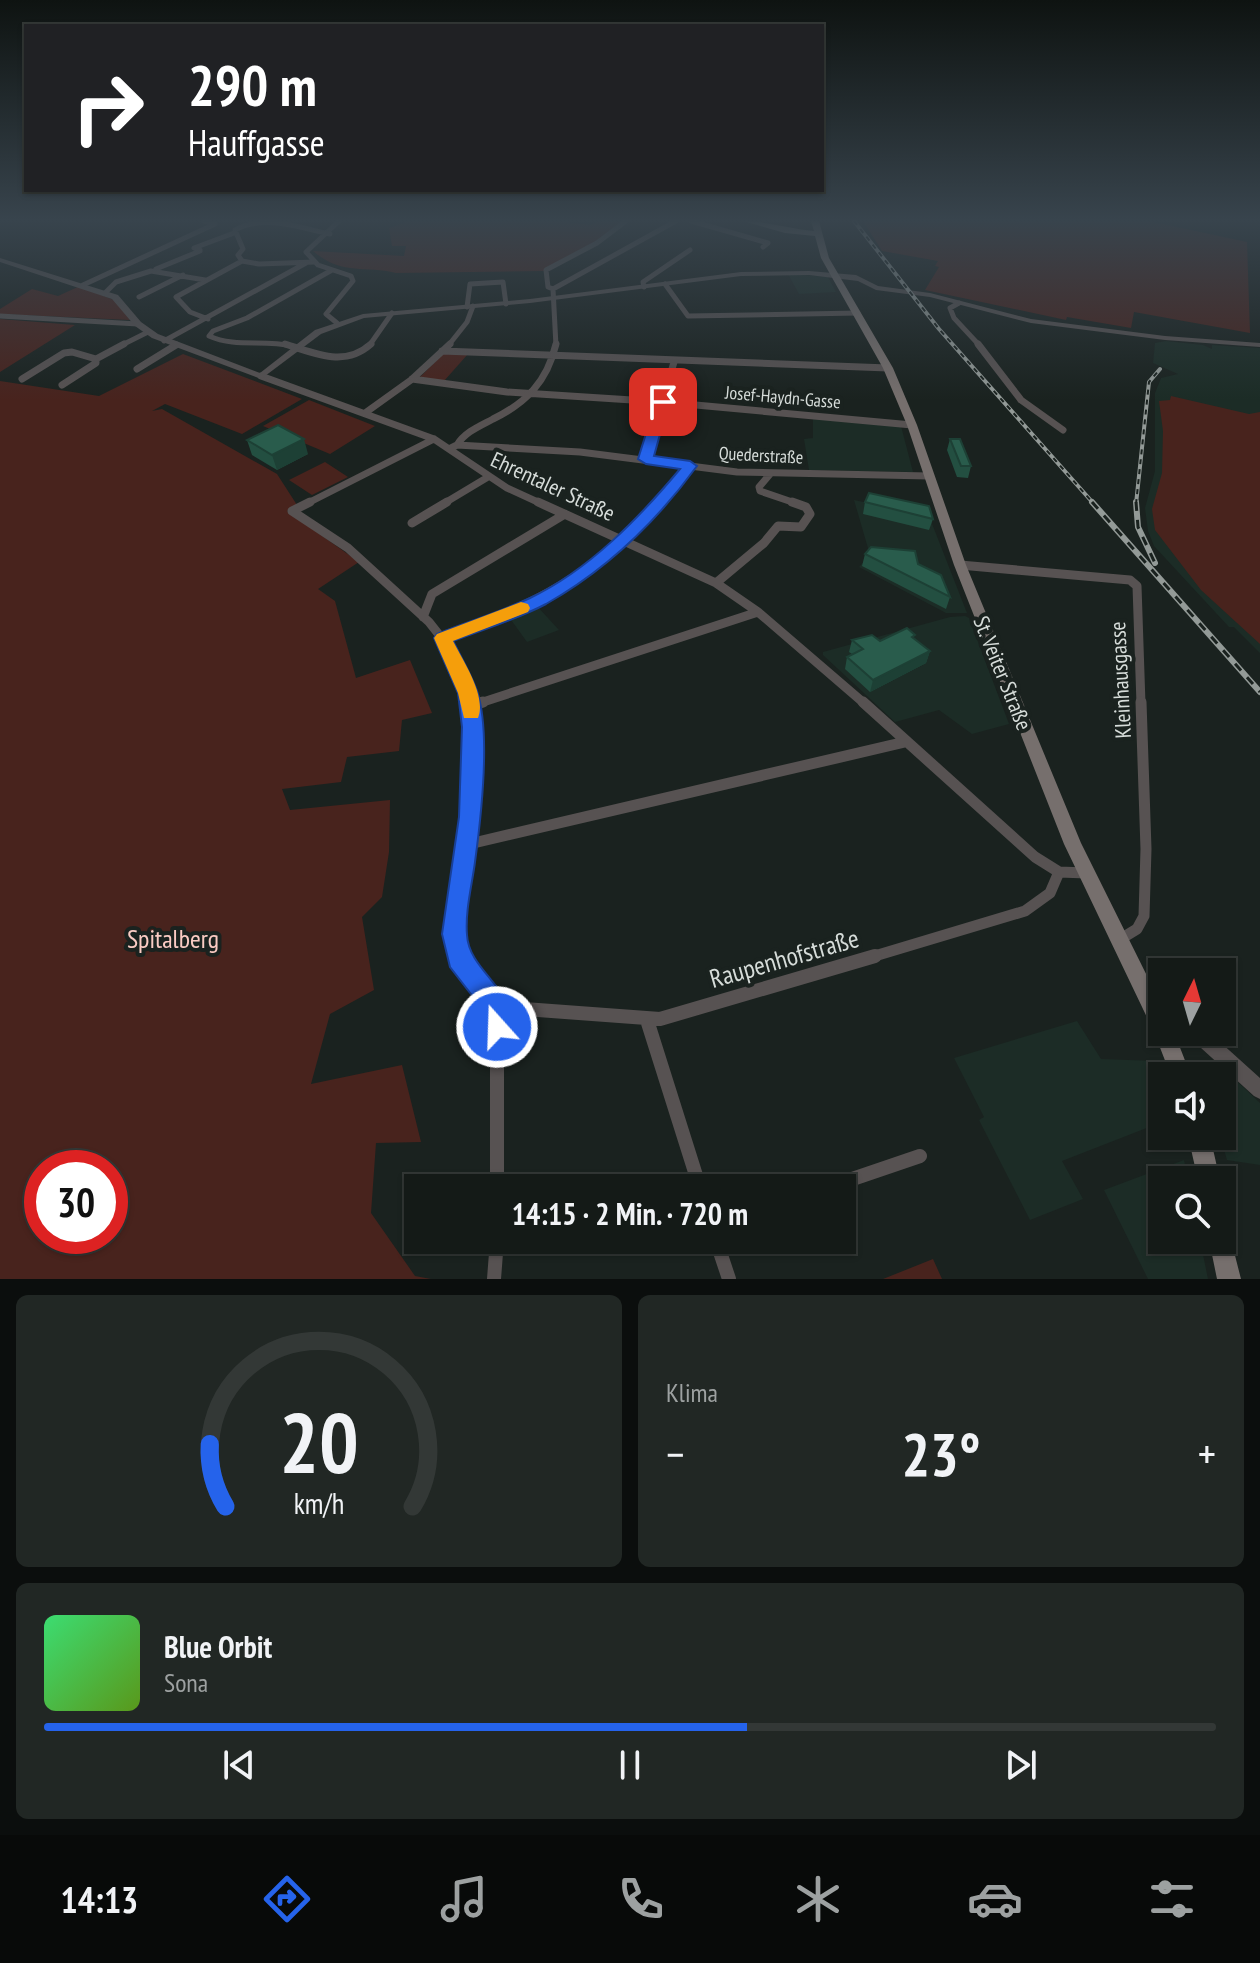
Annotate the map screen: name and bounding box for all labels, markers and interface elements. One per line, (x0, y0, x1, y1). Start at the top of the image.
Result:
text: 290 m (188, 49, 317, 121)
icon: right (56, 56, 160, 160)
text: Hauffgasse (188, 119, 325, 166)
pin (629, 368, 697, 436)
icon: arrive (641, 380, 685, 424)
street label: Josef-Haydn-Gasse (723, 380, 842, 413)
street label: Quederstraße (718, 441, 804, 469)
street label: Ehrentaler Straße (486, 445, 620, 527)
street label: St. Veiter Straße (967, 612, 1039, 734)
street label: Kleinhausgasse (1103, 621, 1137, 739)
street label: Raupenhofstraße (706, 921, 862, 995)
park label: Spitalberg (127, 922, 219, 955)
north arrow (1148, 958, 1236, 1046)
map controls (1148, 958, 1236, 1254)
position arrow (455, 985, 539, 1069)
button: sound (1148, 1062, 1236, 1150)
speed limit sign: 30 (24, 1150, 128, 1254)
button: search (1148, 1166, 1236, 1254)
text: 14:15 · 2 Min. · 720 m (512, 1194, 748, 1233)
text: Klima (666, 1376, 718, 1409)
text: 20 (279, 1388, 359, 1496)
text: 23° (901, 1415, 981, 1493)
text: − (666, 1425, 684, 1482)
text: + (1198, 1425, 1216, 1482)
text: km/h (294, 1485, 344, 1522)
text: Blue Orbit (164, 1627, 272, 1666)
text: Sona (164, 1666, 208, 1699)
icon: previous (217, 1743, 261, 1787)
icon: pause (608, 1743, 652, 1787)
icon: next (999, 1743, 1043, 1787)
icon: directions (259, 1871, 315, 1927)
icon: music (436, 1871, 492, 1927)
icon: phone (613, 1871, 669, 1927)
icon: climate (790, 1871, 846, 1927)
icon: car (967, 1871, 1023, 1927)
icon: filters (1144, 1871, 1200, 1927)
text: 14:13 (60, 1876, 138, 1923)

